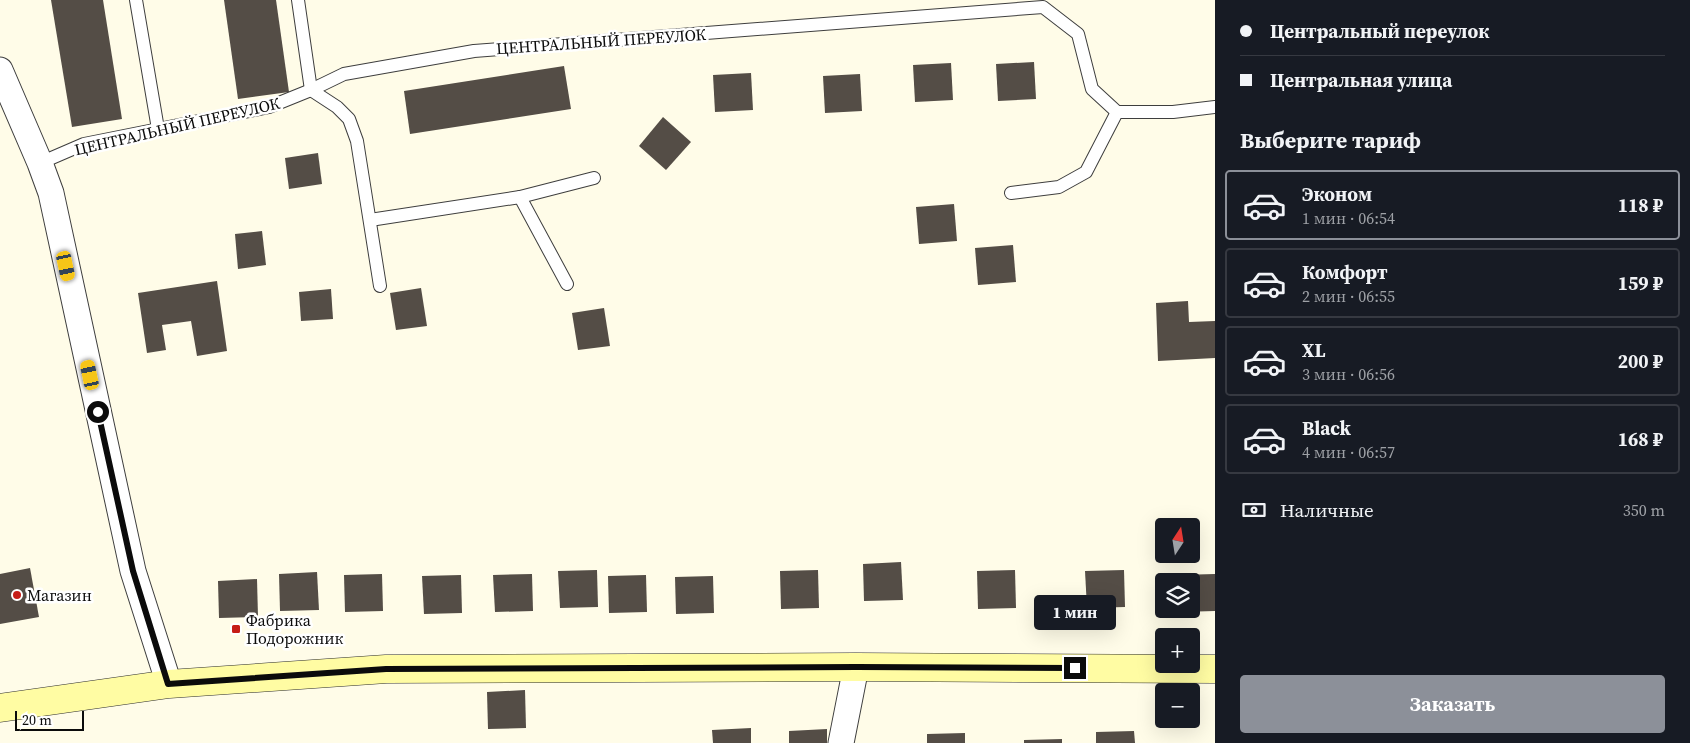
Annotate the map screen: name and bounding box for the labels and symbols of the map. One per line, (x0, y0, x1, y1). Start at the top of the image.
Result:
street label: ЦЕНТРАЛЬНЫЙ ПЕРЕУЛОК (495, 23, 707, 59)
street label: ЦЕНТРАЛЬНЫЙ ПЕРЕУЛОК (72, 92, 282, 160)
car (55, 250, 76, 282)
car (79, 359, 100, 391)
route start (87, 401, 109, 423)
north arrow (1155, 518, 1200, 562)
place label: Магазин (27, 584, 92, 606)
marker: Магазин (11, 589, 23, 601)
callout: 1 мин (1034, 596, 1116, 630)
place label: Фабрика Подорожник (246, 609, 344, 649)
marker: Фабрика Подорожник (230, 623, 242, 635)
route end (1064, 657, 1086, 679)
scale bar (15, 708, 84, 731)

